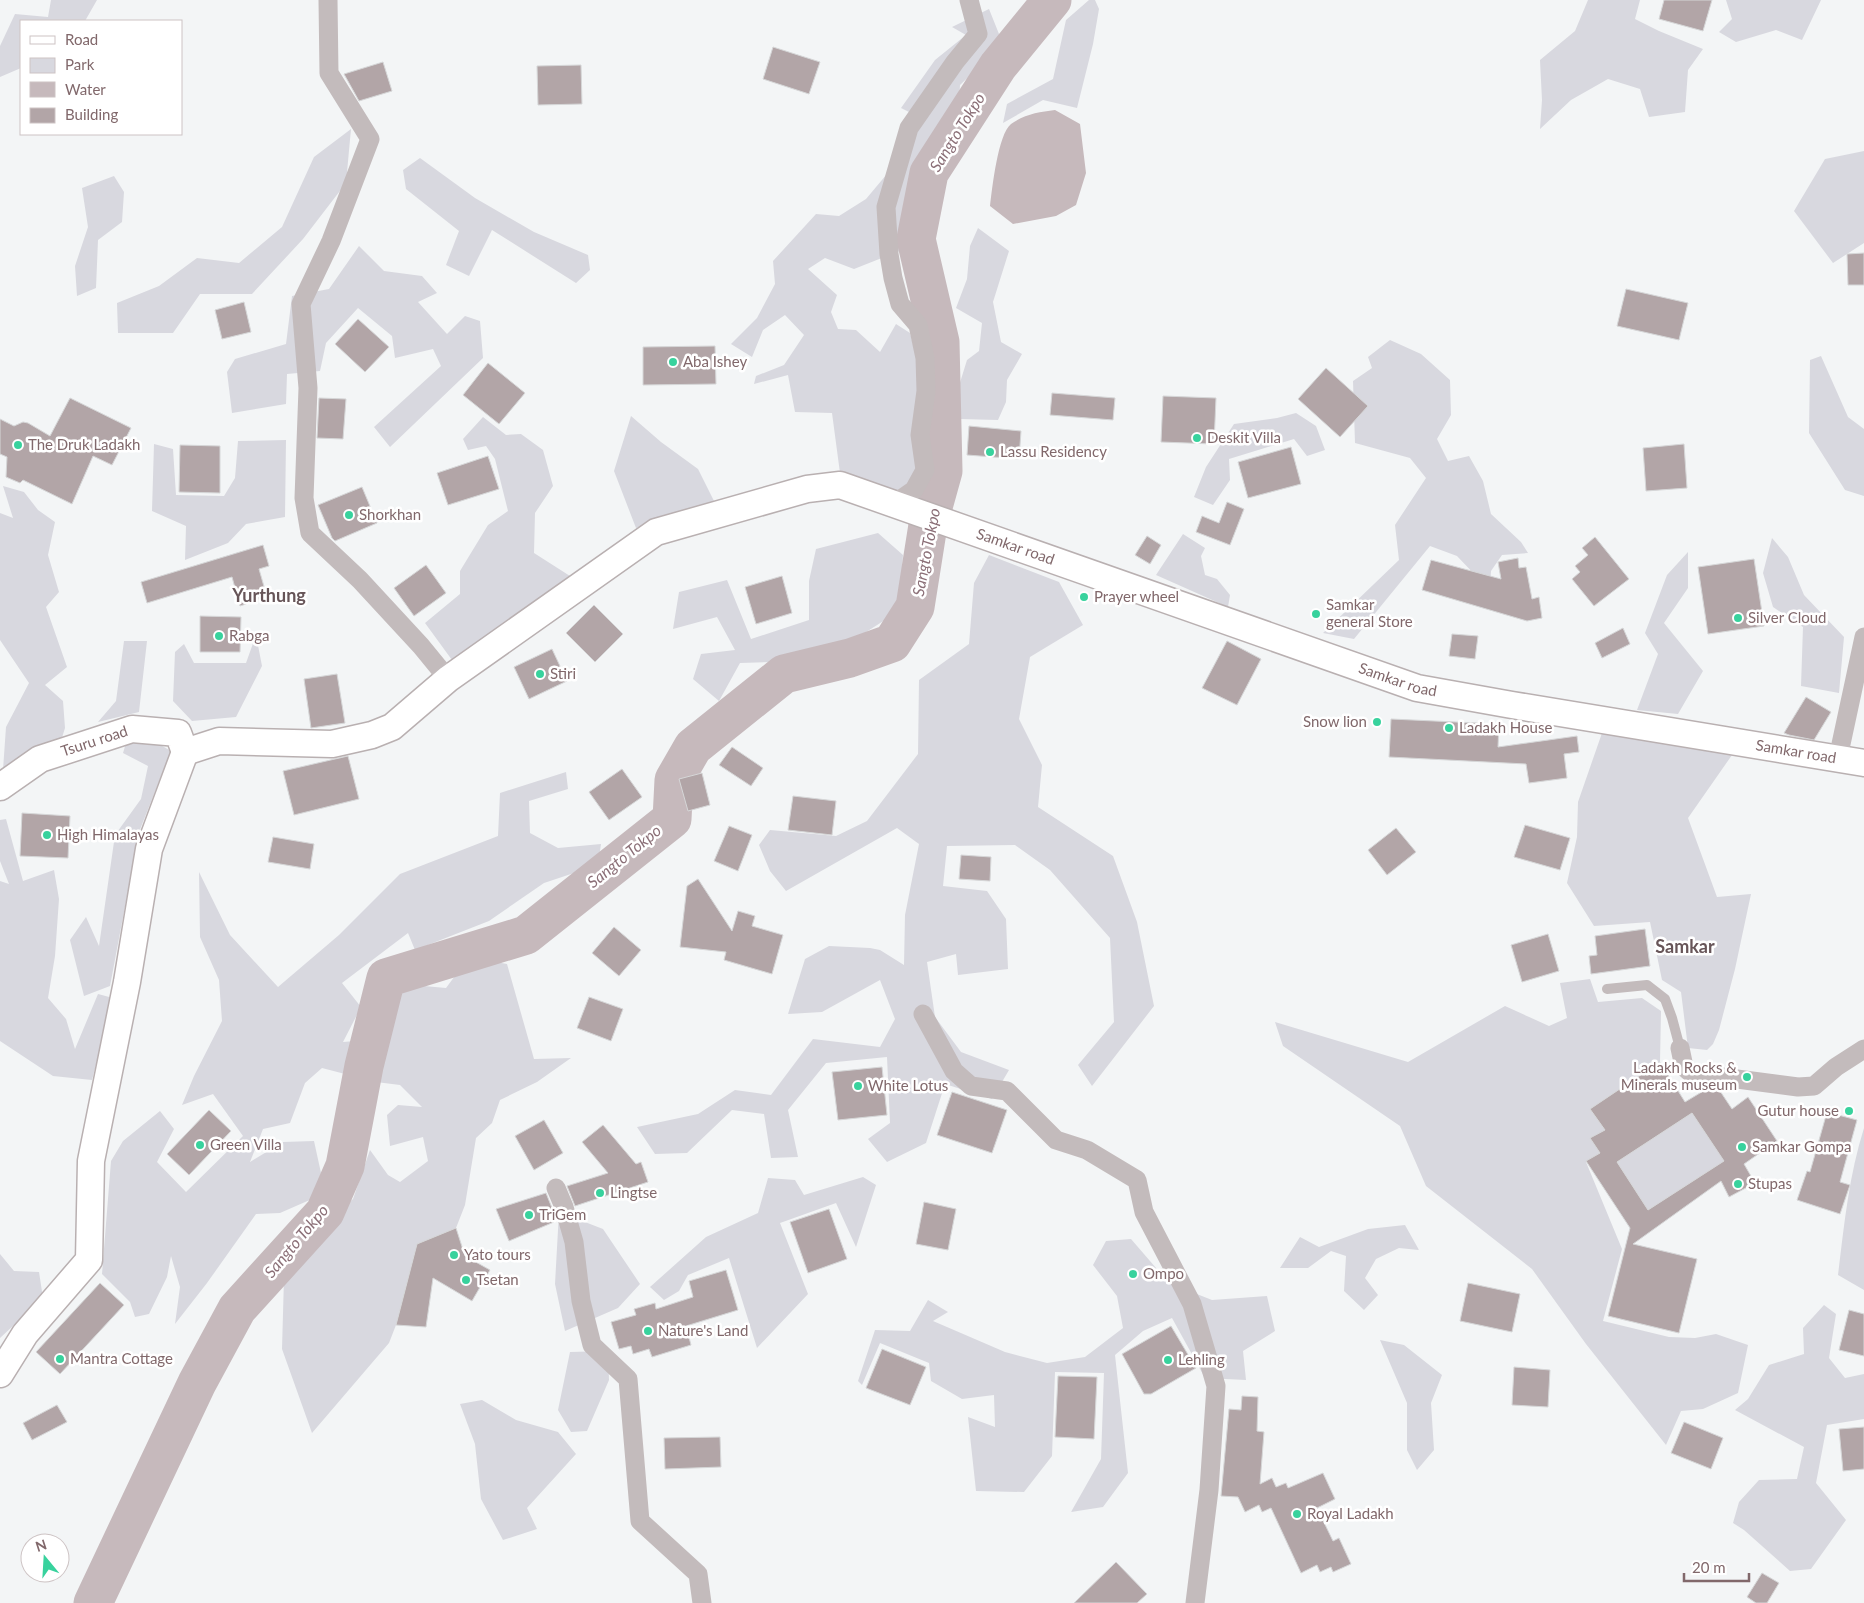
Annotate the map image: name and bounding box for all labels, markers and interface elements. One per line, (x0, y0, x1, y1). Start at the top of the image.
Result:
legend (20, 20, 182, 135)
text: Road (65, 30, 98, 48)
text: Park (65, 55, 95, 73)
text: Water (65, 80, 106, 98)
water label: Sangto Tokpo (925, 89, 988, 175)
text: Building (65, 105, 118, 123)
place label: Aba Ishey (683, 352, 747, 370)
marker: Aba Ishey (667, 356, 679, 368)
place label: Deskit Villa (1207, 428, 1281, 446)
marker: Deskit Villa (1191, 432, 1203, 444)
place label: The Druk Ladakh (28, 435, 140, 453)
marker: The Druk Ladakh (12, 439, 24, 451)
place label: Lassu Residency (1000, 442, 1107, 460)
marker: Lassu Residency (984, 446, 996, 458)
place label: Shorkhan (359, 505, 421, 523)
water label: Sangto Tokpo (908, 506, 943, 598)
marker: Shorkhan (343, 509, 355, 521)
street label: Samkar road (974, 524, 1057, 568)
district label: Yurthung (231, 584, 306, 606)
place label: Prayer wheel (1094, 587, 1179, 605)
marker: Prayer wheel (1078, 591, 1090, 603)
place label: Samkar general Store (1326, 595, 1413, 630)
marker: Samkar general Store (1310, 608, 1322, 620)
place label: Silver Cloud (1748, 608, 1826, 626)
marker: Silver Cloud (1732, 612, 1744, 624)
place label: Rabga (229, 626, 269, 644)
marker: Rabga (213, 630, 225, 642)
street label: Samkar road (1356, 658, 1439, 699)
place label: Stiri (550, 664, 576, 682)
marker: Stiri (534, 668, 546, 680)
place label: Snow lion (1303, 712, 1367, 730)
marker: Snow lion (1371, 716, 1383, 728)
place label: Ladakh House (1459, 718, 1552, 736)
street label: Tsuru road (58, 721, 130, 760)
marker: Ladakh House (1443, 722, 1455, 734)
street label: Samkar road (1754, 735, 1838, 766)
water label: Sangto Tokpo (583, 820, 664, 891)
place label: High Himalayas (57, 825, 159, 843)
marker: High Himalayas (41, 829, 53, 841)
district label: Samkar (1655, 935, 1715, 957)
place label: Ladakh Rocks & Minerals museum (1621, 1058, 1737, 1093)
marker: Ladakh Rocks & Minerals museum (1741, 1071, 1753, 1083)
place label: White Lotus (868, 1076, 948, 1094)
marker: White Lotus (852, 1080, 864, 1092)
place label: Gutur house (1757, 1101, 1839, 1119)
marker: Gutur house (1843, 1105, 1855, 1117)
place label: Green Villa (210, 1135, 282, 1153)
place label: Samkar Gompa (1752, 1137, 1851, 1155)
marker: Green Villa (194, 1139, 206, 1151)
marker: Samkar Gompa (1736, 1141, 1748, 1153)
place label: Stupas (1748, 1174, 1792, 1192)
marker: Stupas (1732, 1178, 1744, 1190)
place label: Lingtse (610, 1183, 657, 1201)
marker: Lingtse (594, 1187, 606, 1199)
water label: Sangto Tokpo (260, 1200, 332, 1281)
place label: TriGem (539, 1205, 586, 1223)
marker: TriGem (523, 1209, 535, 1221)
place label: Yato tours (464, 1245, 531, 1263)
marker: Yato tours (448, 1249, 460, 1261)
place label: Ompo (1143, 1264, 1184, 1282)
marker: Ompo (1127, 1268, 1139, 1280)
place label: Tsetan (476, 1270, 519, 1288)
marker: Tsetan (460, 1274, 472, 1286)
place label: Nature's Land (658, 1321, 748, 1339)
marker: Nature's Land (642, 1325, 654, 1337)
place label: Mantra Cottage (70, 1349, 173, 1367)
place label: Lehling (1178, 1350, 1225, 1368)
marker: Mantra Cottage (54, 1353, 66, 1365)
marker: Lehling (1162, 1354, 1174, 1366)
place label: Royal Ladakh (1307, 1504, 1394, 1522)
marker: Royal Ladakh (1291, 1508, 1303, 1520)
north arrow (20, 1533, 70, 1583)
text: N (33, 1535, 49, 1555)
scale bar (1684, 1550, 1749, 1582)
text: 20 m (1692, 1558, 1726, 1576)

